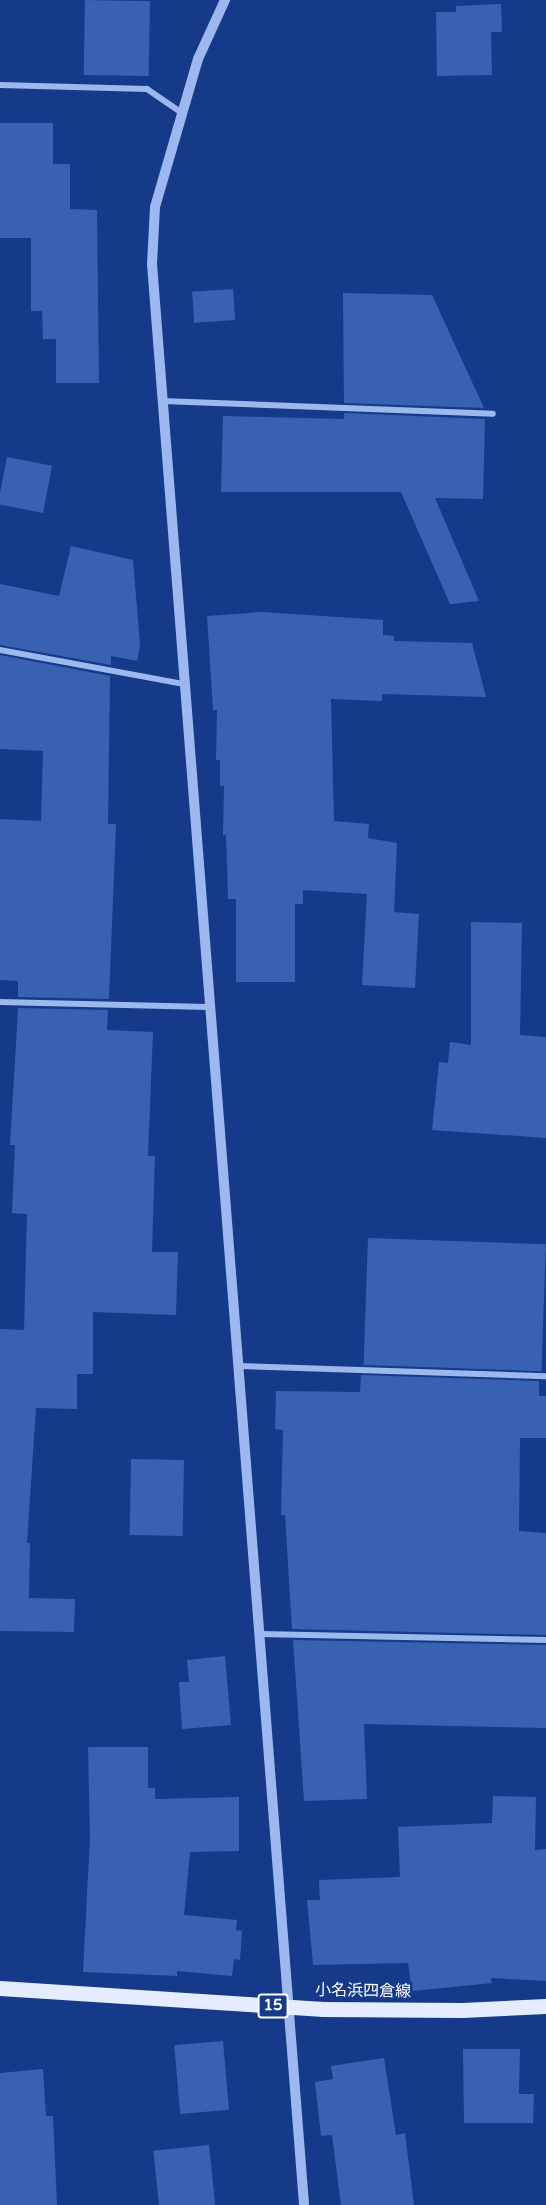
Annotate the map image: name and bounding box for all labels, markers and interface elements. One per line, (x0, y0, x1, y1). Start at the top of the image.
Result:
street label: 小名浜四倉線 (315, 1981, 411, 2001)
road number: 15 (256, 1994, 290, 2018)

